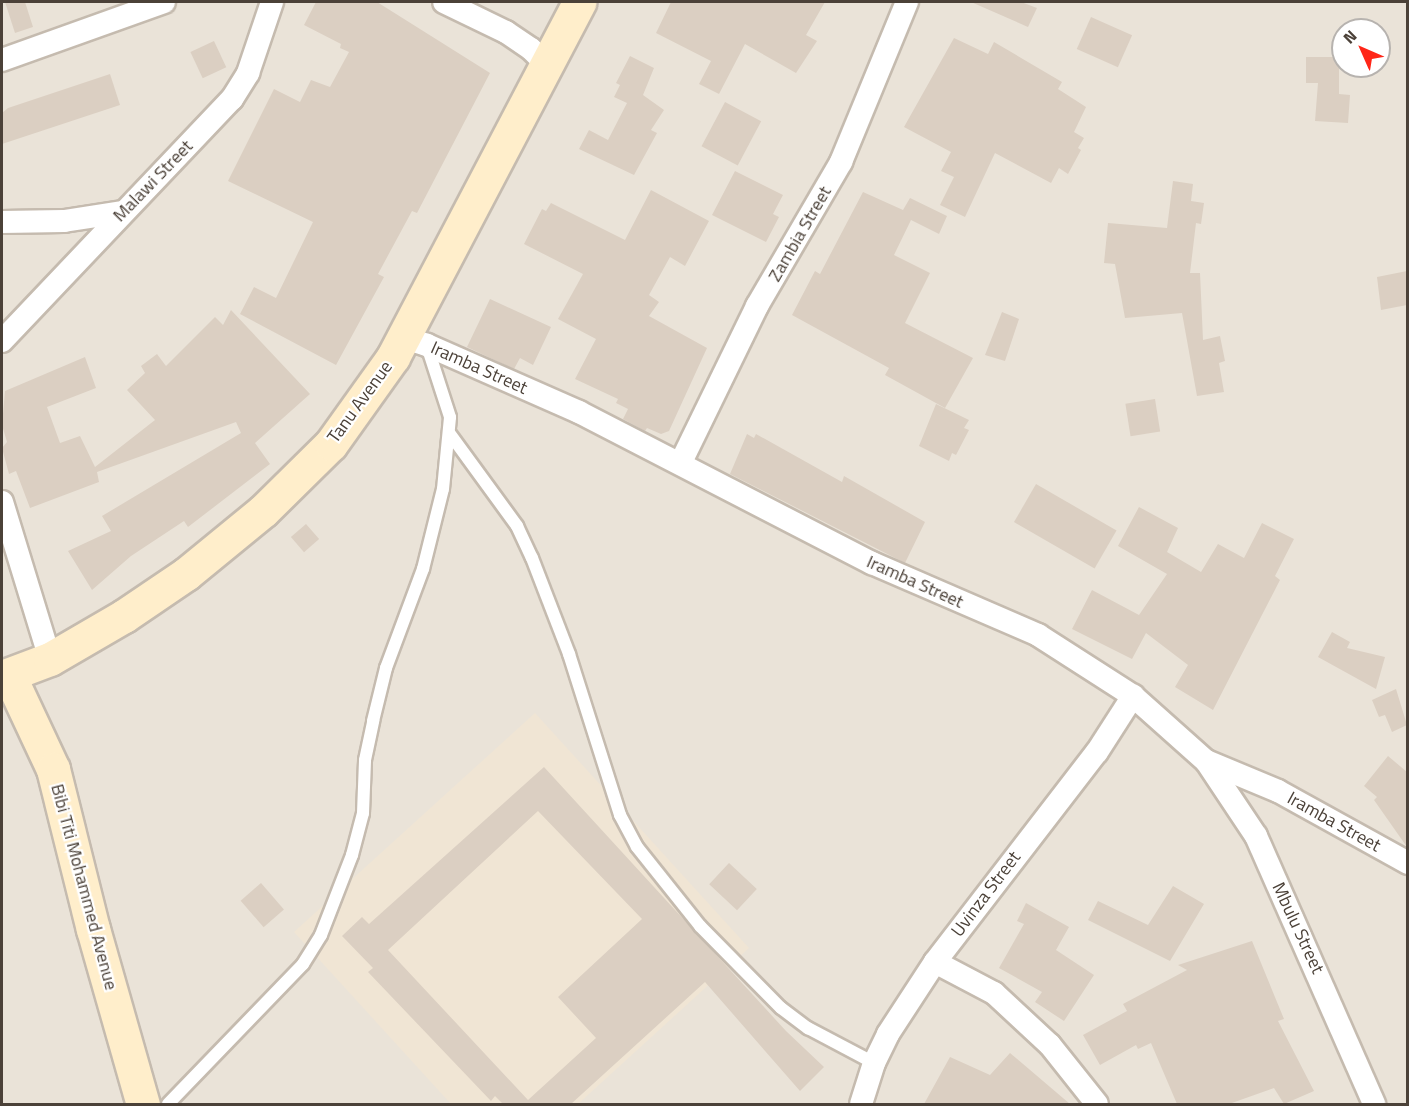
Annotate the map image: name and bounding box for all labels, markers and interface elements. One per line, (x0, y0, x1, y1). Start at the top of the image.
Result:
north arrow (1331, 18, 1391, 78)
text: N (1337, 24, 1362, 49)
street label: Malawi Street (109, 136, 197, 226)
street label: Zambia Street (764, 182, 836, 286)
street label: Iramba Street (427, 337, 531, 399)
street label: Tanu Avenue (323, 357, 397, 447)
street label: Iramba Street (863, 551, 967, 613)
street label: Bibi Titi Mohammed Avenue (46, 782, 122, 992)
street label: Iramba Street (1283, 787, 1385, 857)
street label: Uvinza Street (947, 847, 1025, 941)
street label: Mbulu Street (1267, 879, 1329, 977)

